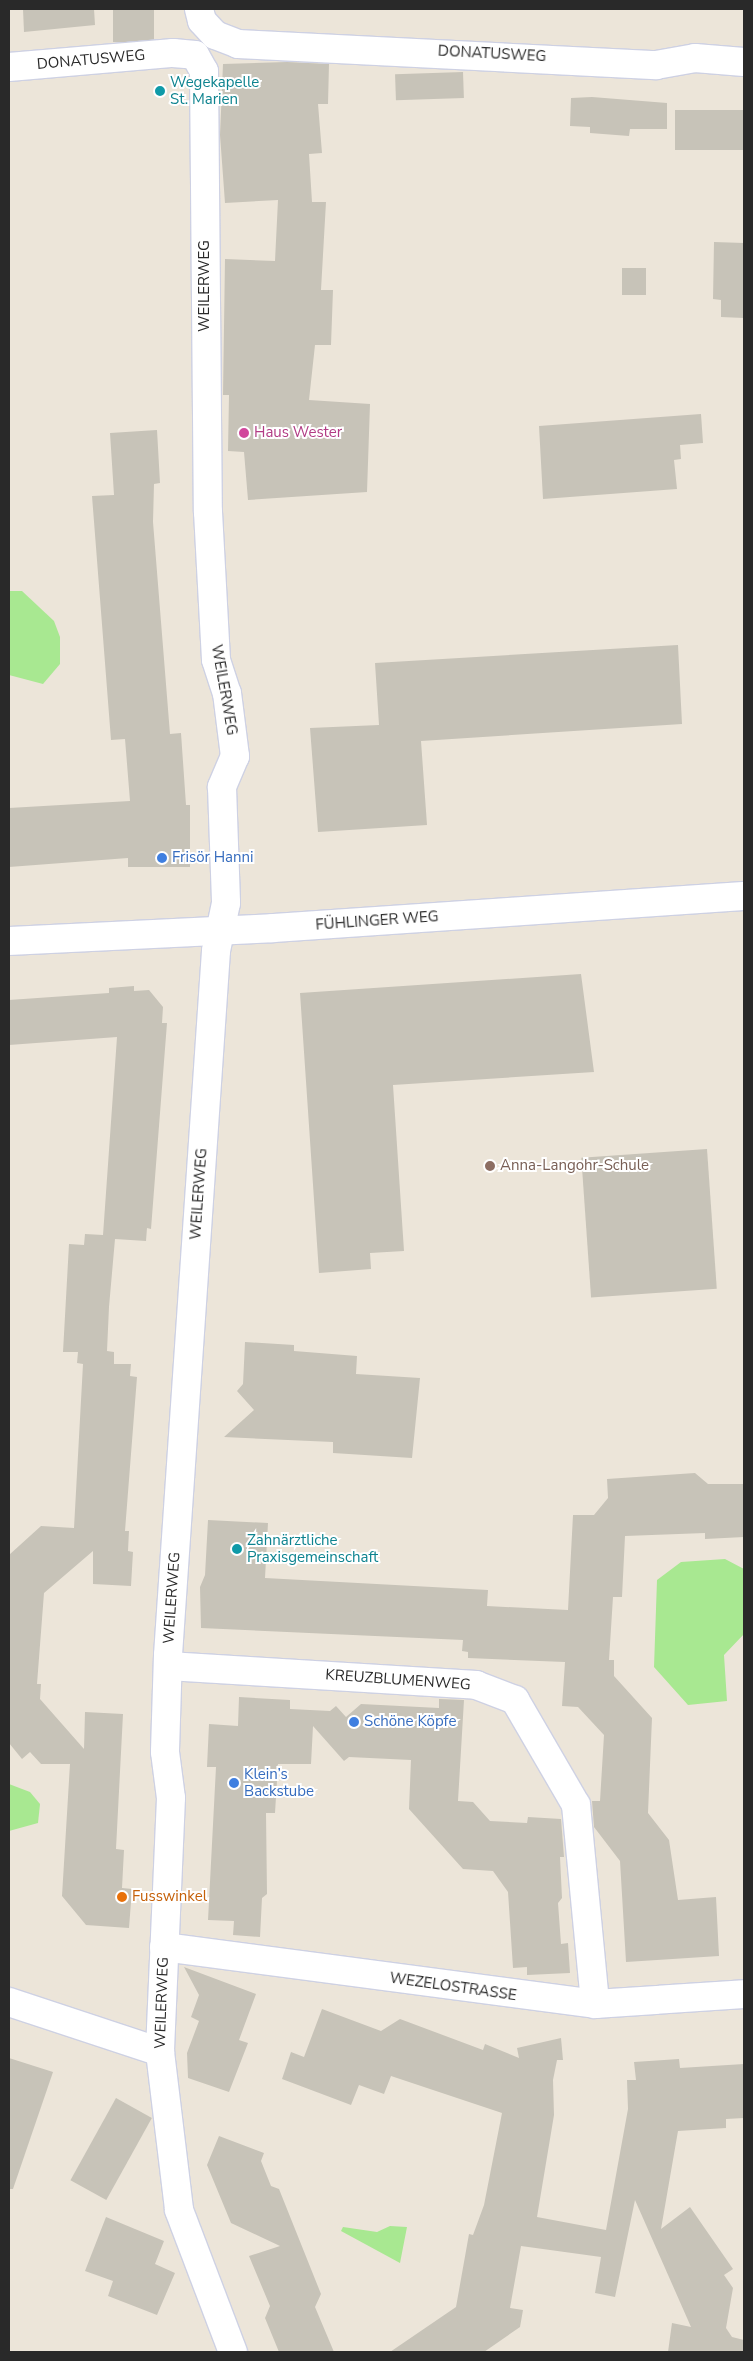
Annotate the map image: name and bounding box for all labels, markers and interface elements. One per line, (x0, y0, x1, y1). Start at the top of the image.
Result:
street label: DONATUSWEG (437, 42, 547, 66)
street label: DONATUSWEG (36, 46, 146, 74)
place label: Wegekapelle St. Marien (170, 73, 259, 108)
marker: Wegekapelle St. Marien (154, 85, 166, 97)
street label: WEILERWEG (196, 240, 214, 332)
place label: Haus Wester (254, 424, 342, 442)
marker: Haus Wester (238, 427, 250, 439)
street label: WEILERWEG (207, 643, 241, 737)
place label: Frisör Hanni (172, 849, 254, 867)
marker: Frisör Hanni (156, 852, 168, 864)
street label: FÜHLINGER WEG (315, 908, 439, 934)
street label: WEILERWEG (187, 1148, 211, 1240)
place label: Anna-Langohr-Schule (500, 1157, 649, 1175)
marker: Anna-Langohr-Schule (484, 1160, 496, 1172)
place label: Zahnärztliche Praxisgemeinschaft (247, 1531, 378, 1566)
marker: Zahnärztliche Praxisgemeinschaft (231, 1543, 243, 1555)
street label: WEILERWEG (160, 1552, 184, 1644)
street label: KREUZBLUMENWEG (325, 1666, 471, 1694)
place label: Schöne Köpfe (364, 1713, 456, 1731)
marker: Schöne Köpfe (348, 1716, 360, 1728)
place label: Klein’s Backstube (244, 1765, 314, 1800)
marker: Klein’s Backstube (228, 1777, 240, 1789)
place label: Fusswinkel (132, 1888, 207, 1906)
marker: Fusswinkel (116, 1891, 128, 1903)
street label: WEILERWEG (151, 1957, 173, 2049)
street label: WEZELOSTRASSE (388, 1969, 518, 2005)

